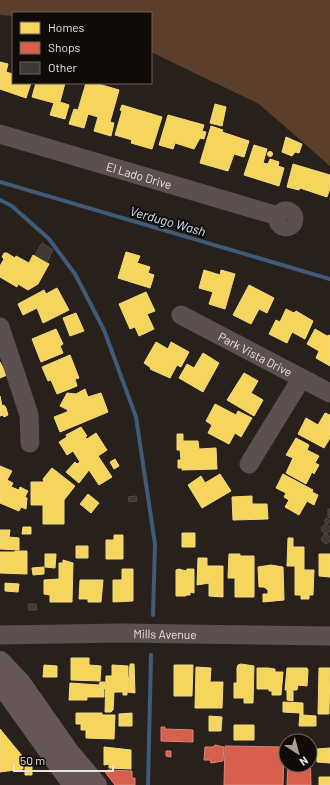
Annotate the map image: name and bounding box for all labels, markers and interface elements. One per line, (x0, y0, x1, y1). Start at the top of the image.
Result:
legend (12, 12, 152, 84)
text: Homes (48, 20, 85, 34)
text: Shops (48, 40, 81, 54)
text: Other (48, 60, 78, 74)
street label: El Lado Drive (105, 159, 174, 191)
water label: Verdugo Wash (128, 203, 208, 240)
street label: Park Vista Drive (216, 329, 295, 379)
street label: Mills Avenue (133, 626, 197, 641)
north arrow (278, 733, 318, 773)
scale bar (14, 747, 113, 773)
text: 50 m (20, 753, 45, 767)
text: N (297, 754, 311, 769)

